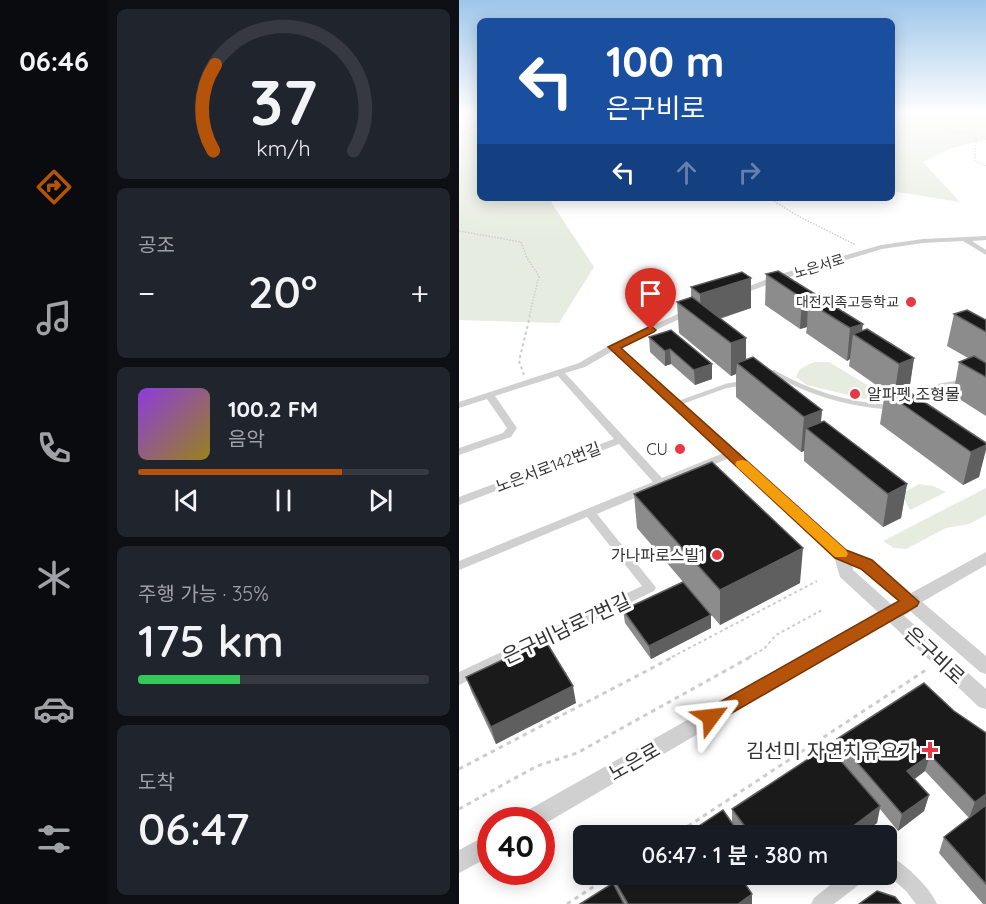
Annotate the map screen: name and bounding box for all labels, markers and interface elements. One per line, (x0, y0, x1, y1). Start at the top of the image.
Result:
text: 100 m (606, 35, 724, 88)
icon: left (507, 42, 585, 120)
text: 06:46 (19, 44, 89, 78)
text: 37 (250, 63, 317, 141)
text: 은구비로 (606, 91, 705, 125)
text: km/h (256, 135, 311, 161)
icon: left (607, 156, 640, 189)
icon: ahead (670, 156, 703, 189)
icon: right (733, 156, 766, 189)
icon: directions (33, 166, 75, 208)
text: 공조 (138, 232, 175, 257)
street label: 노은서로 (792, 250, 846, 282)
text: 20° (248, 263, 318, 319)
pin (625, 268, 676, 330)
text: − (138, 272, 155, 313)
text: + (410, 272, 429, 313)
icon: arrive (634, 277, 667, 310)
place label: 대전지족고등학교 (796, 293, 899, 311)
marker: 대전지족고등학교 (904, 295, 918, 309)
icon: music (33, 297, 75, 339)
place label: 알파펫 조형물 (867, 384, 960, 404)
marker: 알파펫 조형물 (848, 387, 862, 401)
text: 100.2 FM (228, 395, 318, 423)
text: 음악 (228, 426, 265, 451)
icon: phone (33, 427, 75, 469)
street label: 노은서로142번길 (492, 438, 604, 496)
place label: CU (646, 439, 668, 459)
marker: CU (673, 442, 687, 456)
icon: previous (170, 484, 203, 517)
icon: pause (267, 484, 300, 517)
icon: next (364, 484, 397, 517)
place label: 가나파로스빌1 (611, 545, 705, 565)
marker: 가나파로스빌1 (710, 548, 724, 562)
icon: climate (33, 557, 75, 599)
text: 주행 가능 · 35% (138, 581, 269, 606)
street label: 은구비남로7번길 (498, 587, 634, 669)
text: 175 km (138, 612, 284, 668)
street label: 은구비로 (900, 621, 970, 689)
position arrow (679, 685, 743, 749)
icon: car (33, 688, 75, 730)
street label: 노은로 (604, 736, 664, 786)
place label: 김선미 자연치유요가 (746, 738, 917, 763)
marker: 김선미 자연치유요가 (921, 741, 939, 759)
text: 도착 (138, 769, 175, 794)
text: 06:47 (138, 800, 249, 856)
speed limit sign: 40 (477, 807, 555, 885)
icon: filters (33, 818, 75, 860)
text: 06:47 · 1 분 · 380 m (642, 841, 828, 869)

